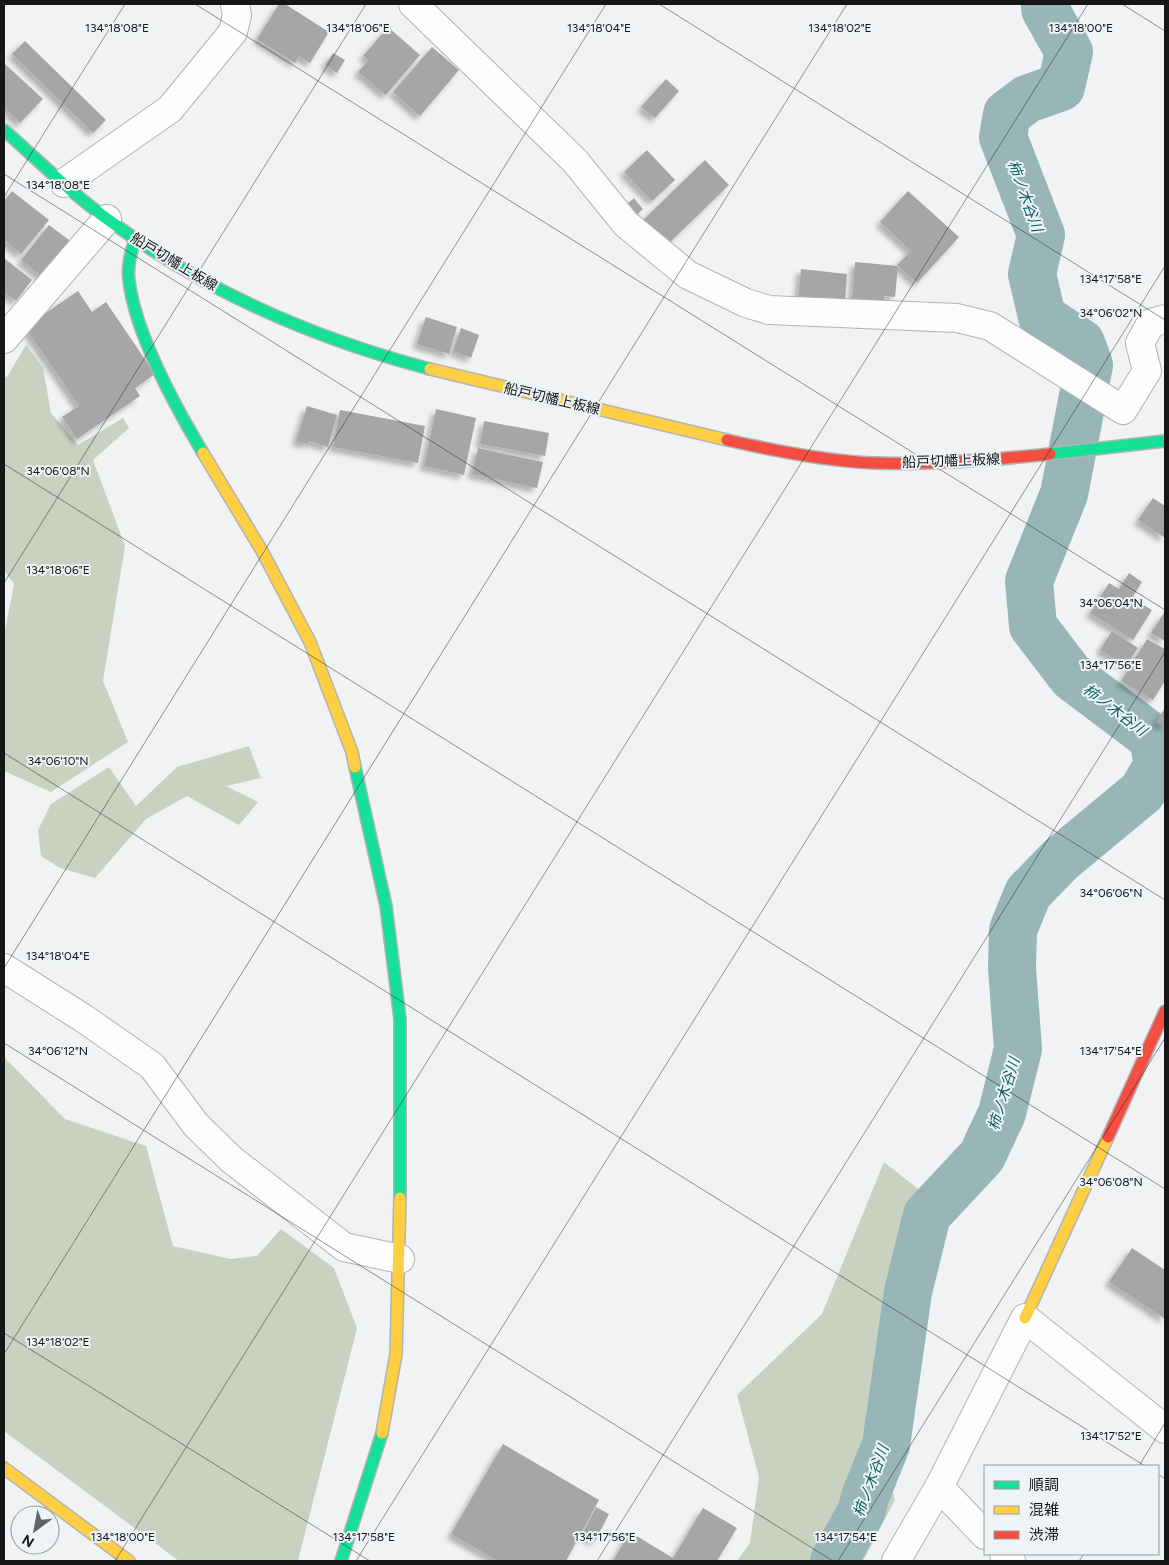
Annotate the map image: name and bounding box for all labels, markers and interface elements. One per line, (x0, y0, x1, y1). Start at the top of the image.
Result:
text: 134°18'08"E (85, 21, 149, 35)
text: 134°18'06"E (326, 21, 390, 35)
text: 134°18'04"E (567, 21, 631, 35)
text: 134°18'02"E (808, 21, 872, 35)
text: 134°18'00"E (1049, 21, 1113, 35)
water label: 柿ノ木谷川 (1004, 158, 1047, 236)
text: 134°18'08"E (26, 178, 90, 192)
street label: 船戸切幡上板線 (128, 229, 220, 295)
text: 134°17'58"E (1080, 272, 1142, 286)
text: 34°06'02"N (1080, 306, 1142, 320)
street label: 船戸切幡上板線 (502, 380, 602, 418)
street label: 船戸切幡上板線 (902, 451, 1000, 471)
text: 34°06'08"N (26, 464, 90, 478)
text: 134°18'06"E (26, 563, 90, 577)
text: 34°06'04"N (1079, 596, 1143, 610)
text: 134°17'56"E (1080, 658, 1142, 672)
water label: 柿ノ木谷川 (1080, 680, 1152, 741)
text: 34°06'10"N (27, 754, 89, 768)
text: 34°06'06"N (1080, 886, 1142, 900)
text: 134°18'04"E (26, 949, 90, 963)
text: 34°06'12"N (28, 1044, 88, 1058)
text: 134°17'54"E (1080, 1044, 1142, 1058)
water label: 柿ノ木谷川 (984, 1054, 1024, 1133)
text: 34°06'08"N (1079, 1175, 1143, 1189)
text: 134°18'02"E (26, 1335, 90, 1349)
text: 134°17'52"E (1080, 1429, 1142, 1443)
water label: 柿ノ木谷川 (850, 1441, 893, 1519)
legend (984, 1465, 1159, 1555)
text: 順調 (1029, 1476, 1059, 1494)
text: 混雑 (1029, 1501, 1059, 1519)
north arrow (10, 1505, 60, 1555)
text: 渋滞 (1029, 1526, 1059, 1544)
text: 134°18'00"E (91, 1530, 155, 1544)
text: 134°17'58"E (333, 1530, 395, 1544)
text: 134°17'56"E (574, 1530, 636, 1544)
text: 134°17'54"E (815, 1530, 877, 1544)
text: N (19, 1531, 37, 1551)

